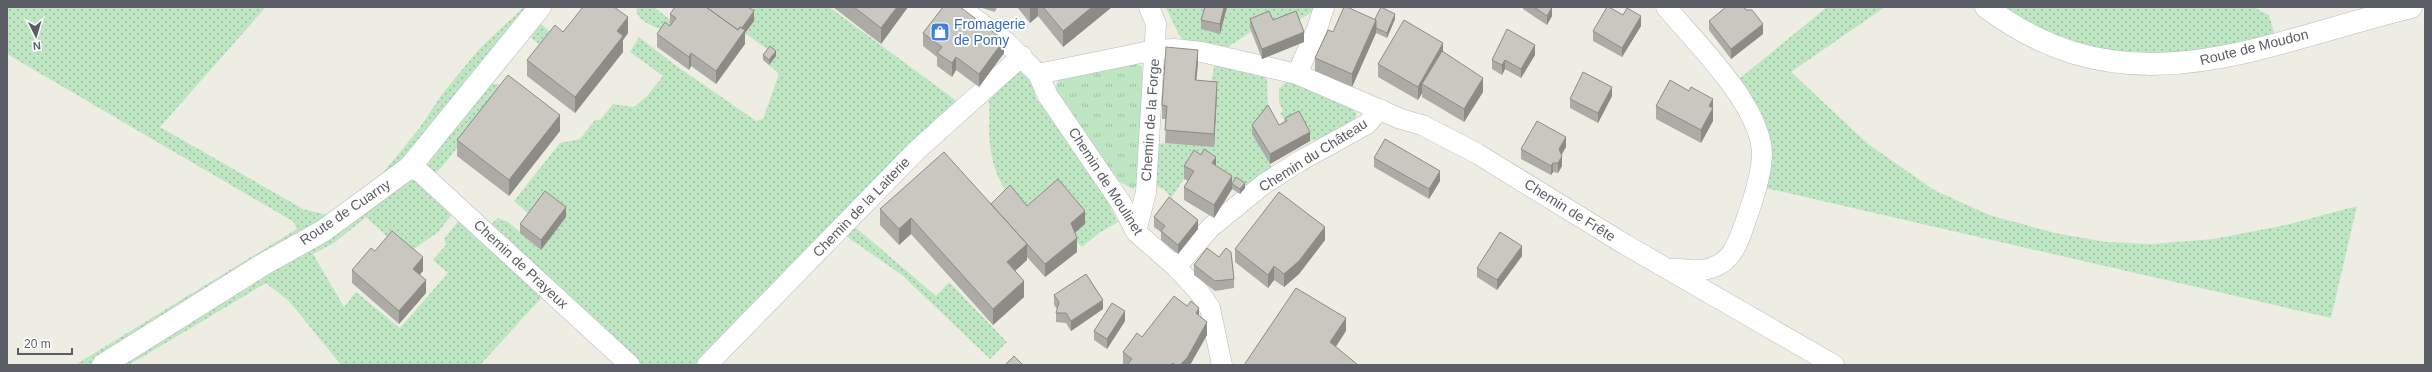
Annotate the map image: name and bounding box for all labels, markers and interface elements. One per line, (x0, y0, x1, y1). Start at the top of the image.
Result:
north arrow (16, 16, 56, 56)
place label: Fromagerie de Pomy (954, 16, 1026, 48)
shop icon: Fromagerie de Pomy (929, 21, 951, 43)
street label: Route de Moudon (2198, 26, 2310, 68)
text: N (32, 40, 41, 52)
street label: Chemin de la Forge (1138, 58, 1162, 182)
street label: Chemin du Château (1256, 115, 1370, 195)
street label: Chemin de Moulinet (1065, 124, 1147, 238)
street label: Chemin de la Laiterie (809, 154, 913, 260)
street label: Route de Cuarny (297, 176, 393, 248)
street label: Chemin de Frête (1522, 176, 1619, 245)
street label: Chemin de Prayeux (471, 216, 571, 312)
scale bar (18, 330, 72, 356)
text: 20 m (24, 337, 51, 351)

